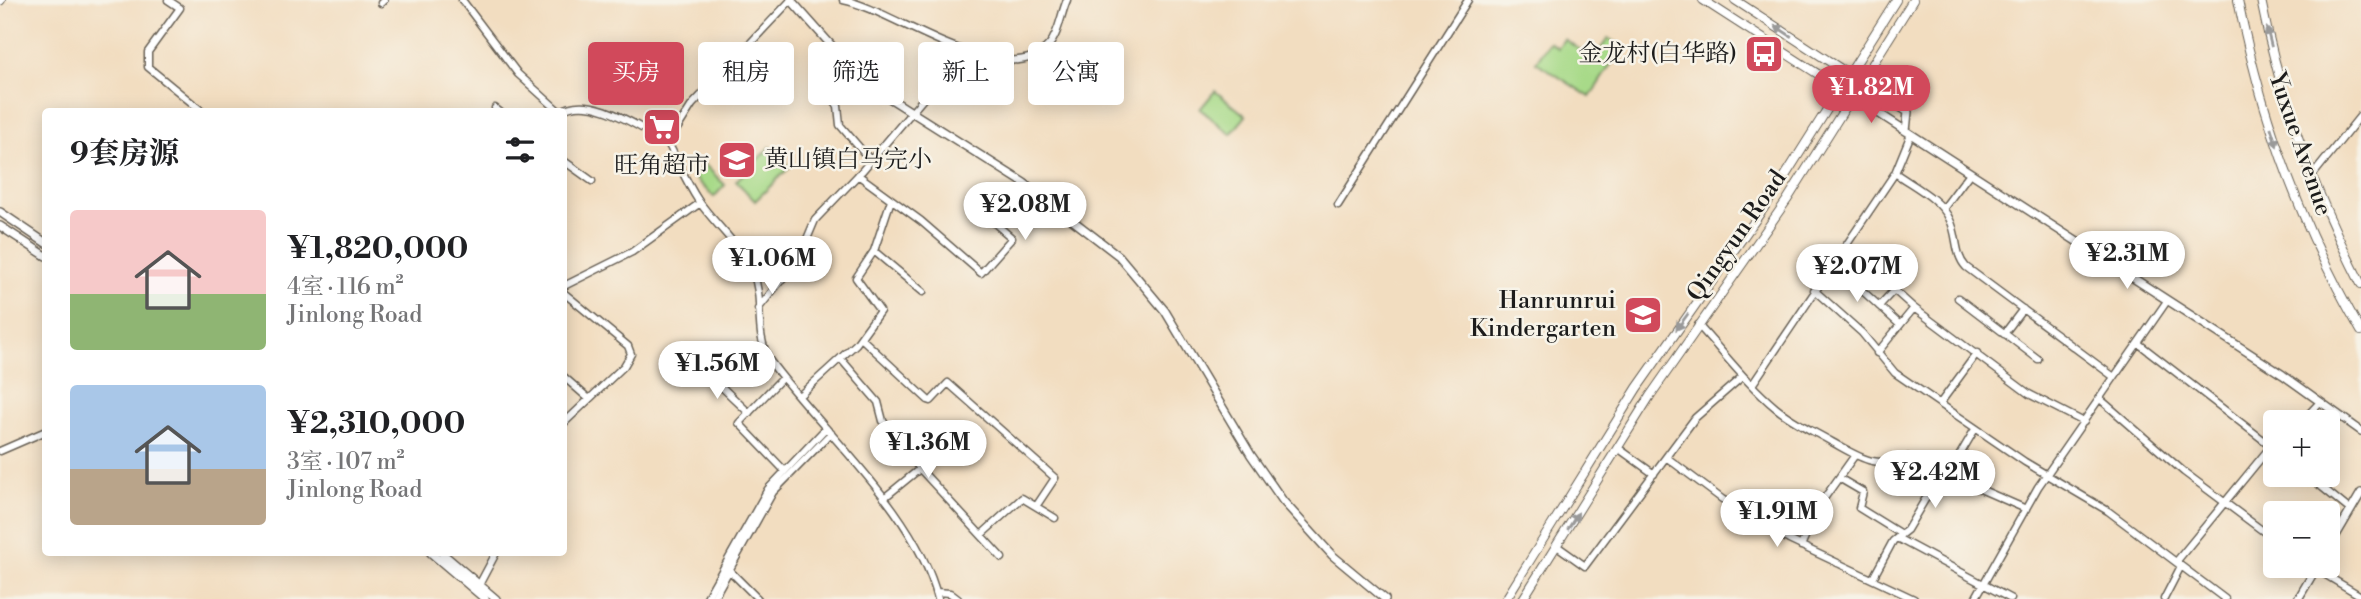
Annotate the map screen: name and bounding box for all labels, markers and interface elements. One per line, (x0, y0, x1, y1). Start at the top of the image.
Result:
one-way arrow (1774, 25, 1793, 38)
one-way arrow (2263, 26, 2274, 48)
bus stop icon: 金龙村(白华路) (1743, 33, 1785, 75)
place label: 金龙村(白华路) (1578, 39, 1737, 69)
chip: 买房 (588, 42, 684, 105)
chip: 租房 (698, 42, 794, 105)
chip: 筛选 (808, 42, 904, 105)
chip: 新上 (918, 42, 1014, 105)
chip: 公寓 (1028, 42, 1124, 105)
pin: ¥1.82M (1814, 66, 1928, 125)
street label: Yuxue Avenue (2261, 66, 2339, 220)
text: ¥1.82M (1828, 74, 1914, 102)
supermarket icon: 旺角超市 (641, 106, 683, 148)
one-way arrow (2270, 126, 2280, 147)
icon: filters (501, 131, 539, 169)
text: 9套房源 (70, 135, 179, 173)
school or university icon: 黄山镇白马完小 (716, 139, 758, 181)
place label: 黄山镇白马完小 (764, 145, 932, 175)
place label: 旺角超市 (614, 151, 710, 181)
street label: Qingyun Road (1681, 164, 1794, 308)
pin: ¥2.08M (968, 182, 1082, 242)
text: ¥2.08M (980, 191, 1071, 219)
text: ¥1,820,000 (287, 230, 468, 268)
pin: ¥2.31M (2070, 232, 2184, 291)
pin: ¥1.06M (715, 236, 829, 296)
icon: home (126, 238, 210, 322)
text: ¥2.31M (2085, 240, 2169, 268)
pin: ¥2.07M (1800, 244, 1914, 304)
text: ¥1.06M (728, 245, 816, 273)
text: ¥2.07M (1812, 253, 1902, 281)
text: 4室 · 116 m² (287, 273, 404, 301)
place label: Hanrunrui Kindergarten (1470, 286, 1616, 344)
school or university icon: Hanrunrui Kindergarten (1622, 294, 1664, 336)
text: Jinlong Road (287, 301, 422, 329)
one-way arrow (1675, 313, 1689, 331)
pin: ¥1.56M (660, 342, 774, 401)
text: ¥1.56M (674, 350, 760, 378)
text: ¥2,310,000 (287, 405, 465, 443)
map controls (2263, 410, 2340, 578)
button: + (2263, 410, 2340, 487)
icon: home (126, 413, 210, 497)
pin: ¥1.36M (871, 420, 985, 480)
text: ¥1.36M (886, 429, 970, 457)
text: 3室 · 107 m² (287, 448, 405, 476)
pin: ¥2.42M (1878, 450, 1992, 510)
text: ¥2.42M (1890, 459, 1980, 487)
text: Jinlong Road (287, 476, 422, 504)
pin: ¥1.91M (1720, 490, 1834, 549)
text: ¥1.91M (1736, 498, 1818, 526)
button: − (2263, 501, 2340, 578)
one-way arrow (1567, 511, 1580, 531)

